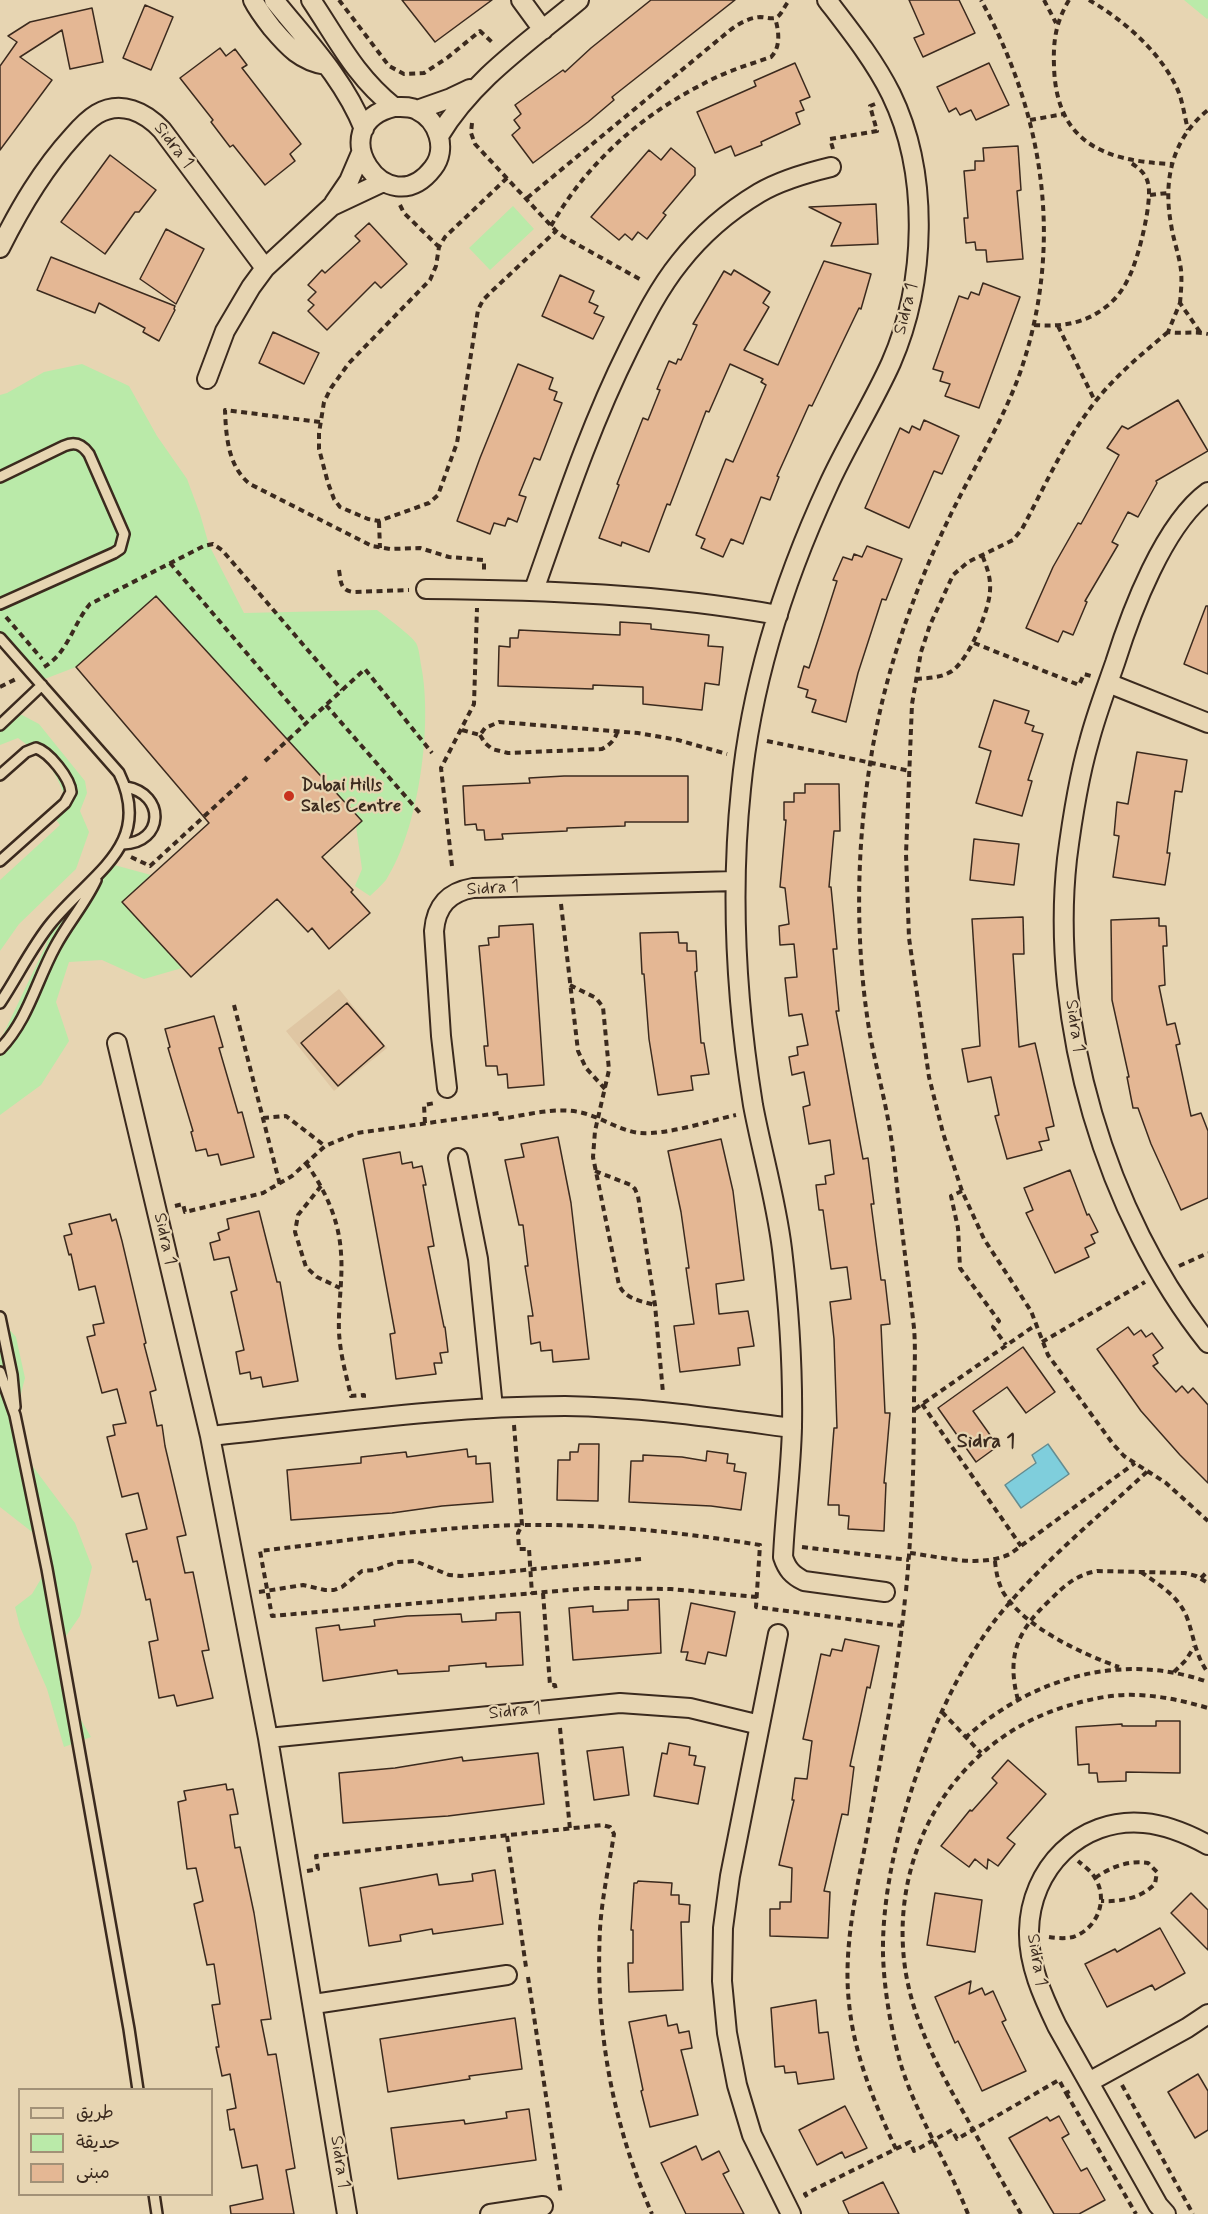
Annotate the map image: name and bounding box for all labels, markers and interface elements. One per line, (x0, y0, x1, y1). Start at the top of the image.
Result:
street label: Sidra 1 (148, 119, 198, 173)
street label: Sidra 1 (890, 281, 924, 337)
place label: Dubai Hills Sales Centre (301, 775, 401, 818)
marker: Dubai Hills Sales Centre (282, 789, 296, 803)
street label: Sidra 1 (466, 876, 520, 902)
street label: Sidra 1 (1059, 998, 1089, 1054)
street label: Sidra 1 (148, 1211, 180, 1267)
district label: Sidra 1 (957, 1431, 1015, 1455)
street label: Sidra 1 (488, 1699, 542, 1725)
street label: Sidra 1 (1021, 1932, 1051, 1988)
legend (18, 2088, 213, 2196)
text: طريق (76, 2101, 114, 2125)
text: حديقة (76, 2131, 120, 2155)
street label: Sidra 1 (324, 2134, 354, 2190)
text: مبنى (76, 2161, 110, 2185)

